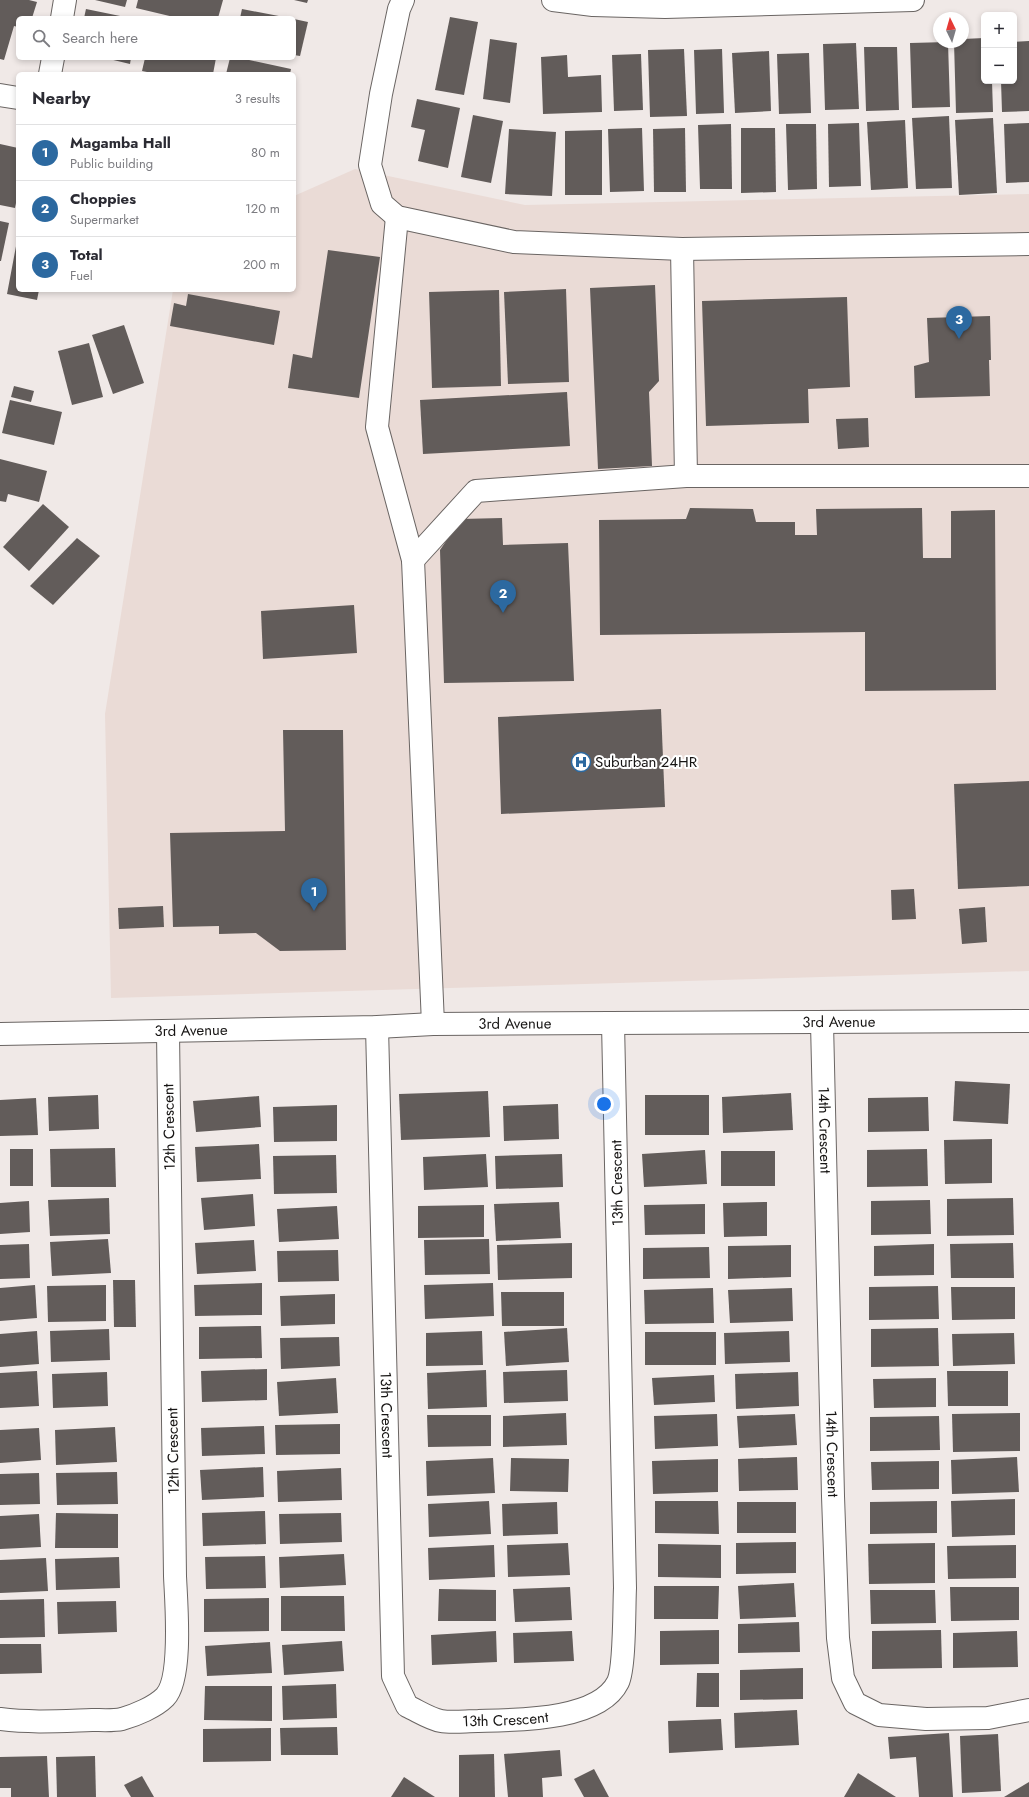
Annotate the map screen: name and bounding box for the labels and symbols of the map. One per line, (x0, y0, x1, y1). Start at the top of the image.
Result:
north arrow (933, 12, 969, 48)
pin: 3 (946, 306, 972, 339)
pin: 2 (490, 580, 516, 613)
hospital icon: Suburban 24HR (570, 751, 592, 773)
place label: Suburban 24HR (595, 751, 698, 773)
pin: 1 (301, 878, 327, 911)
street label: 3rd Avenue (802, 1011, 876, 1033)
street label: 3rd Avenue (478, 1012, 552, 1035)
street label: 3rd Avenue (154, 1019, 228, 1042)
street label: 12th Crescent (157, 1083, 181, 1170)
street label: 14th Crescent (812, 1086, 837, 1174)
your location (594, 1094, 614, 1114)
street label: 13th Crescent (605, 1139, 629, 1226)
street label: 13th Crescent (375, 1371, 399, 1459)
street label: 12th Crescent (161, 1407, 185, 1494)
street label: 14th Crescent (820, 1410, 844, 1498)
street label: 13th Crescent (462, 1706, 550, 1733)

